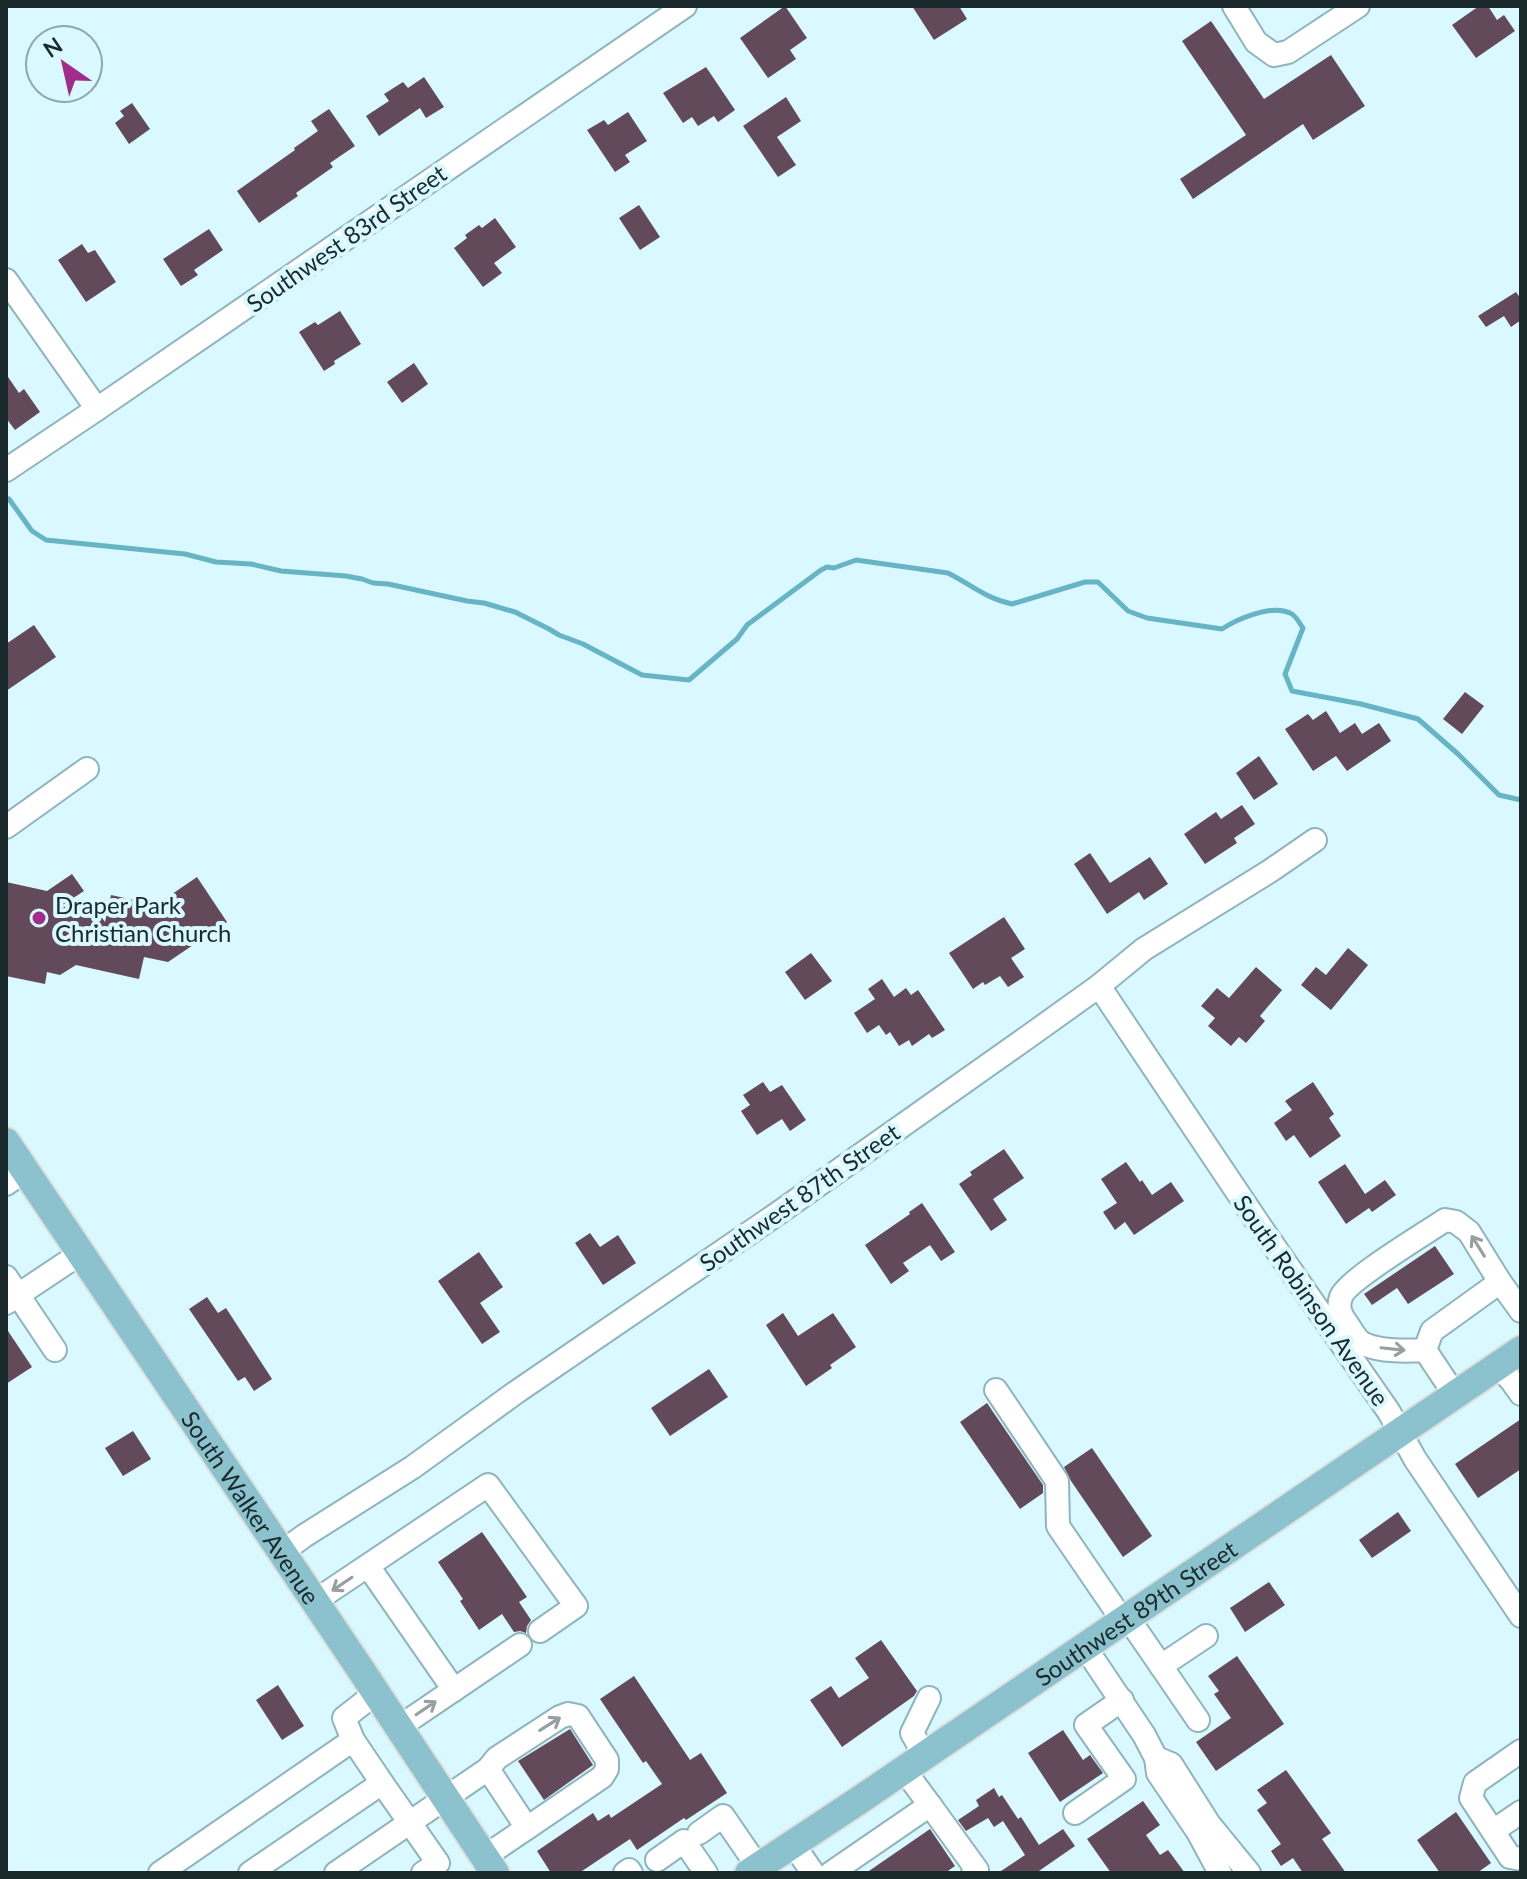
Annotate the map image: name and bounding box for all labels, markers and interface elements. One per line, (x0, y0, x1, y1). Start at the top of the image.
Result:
north arrow (24, 24, 104, 104)
text: N (38, 31, 67, 63)
street label: Southwest 83rd Street (241, 158, 452, 318)
place label: Draper Park Christian Church (55, 890, 231, 947)
marker: Draper Park Christian Church (30, 909, 48, 927)
street label: Southwest 87th Street (693, 1117, 905, 1277)
street label: South Robinson Avenue (1228, 1189, 1396, 1411)
one-way arrow (1469, 1235, 1485, 1258)
one-way arrow (1379, 1342, 1406, 1357)
street label: South Walker Avenue (176, 1405, 327, 1609)
street label: Southwest 89th Street (1029, 1533, 1242, 1691)
one-way arrow (331, 1575, 353, 1592)
one-way arrow (415, 1700, 437, 1716)
one-way arrow (539, 1715, 561, 1732)

